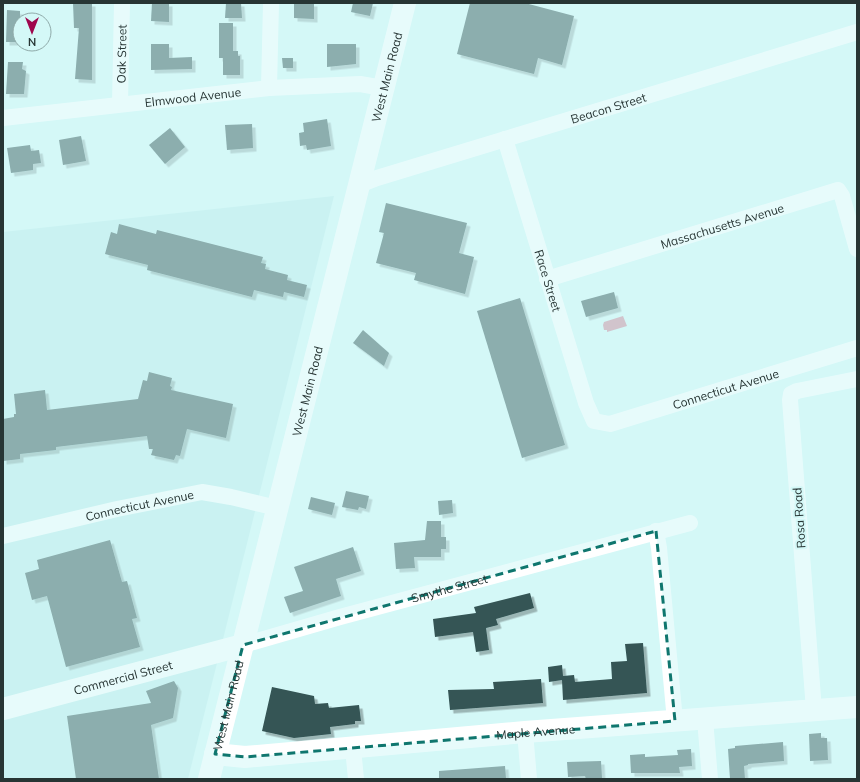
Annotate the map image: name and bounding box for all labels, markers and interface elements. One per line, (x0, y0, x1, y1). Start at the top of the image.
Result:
north arrow (12, 12, 52, 52)
street label: Oak Street (113, 24, 129, 84)
street label: West Main Road (368, 30, 405, 124)
text: N (28, 35, 36, 49)
street label: Elmwood Avenue (144, 84, 242, 109)
street label: Beacon Street (569, 89, 648, 126)
street label: Massachusetts Avenue (658, 200, 786, 251)
street label: Race Street (532, 248, 565, 313)
street label: West Main Road (288, 345, 326, 438)
street label: Connecticut Avenue (671, 365, 780, 412)
street label: Connecticut Avenue (84, 486, 195, 524)
street label: Rosa Road (789, 487, 809, 549)
street label: Smythe Street (409, 570, 489, 605)
street label: Commercial Street (72, 657, 174, 697)
street label: West Main Road (209, 659, 246, 752)
street label: Maple Avenue (496, 721, 576, 742)

